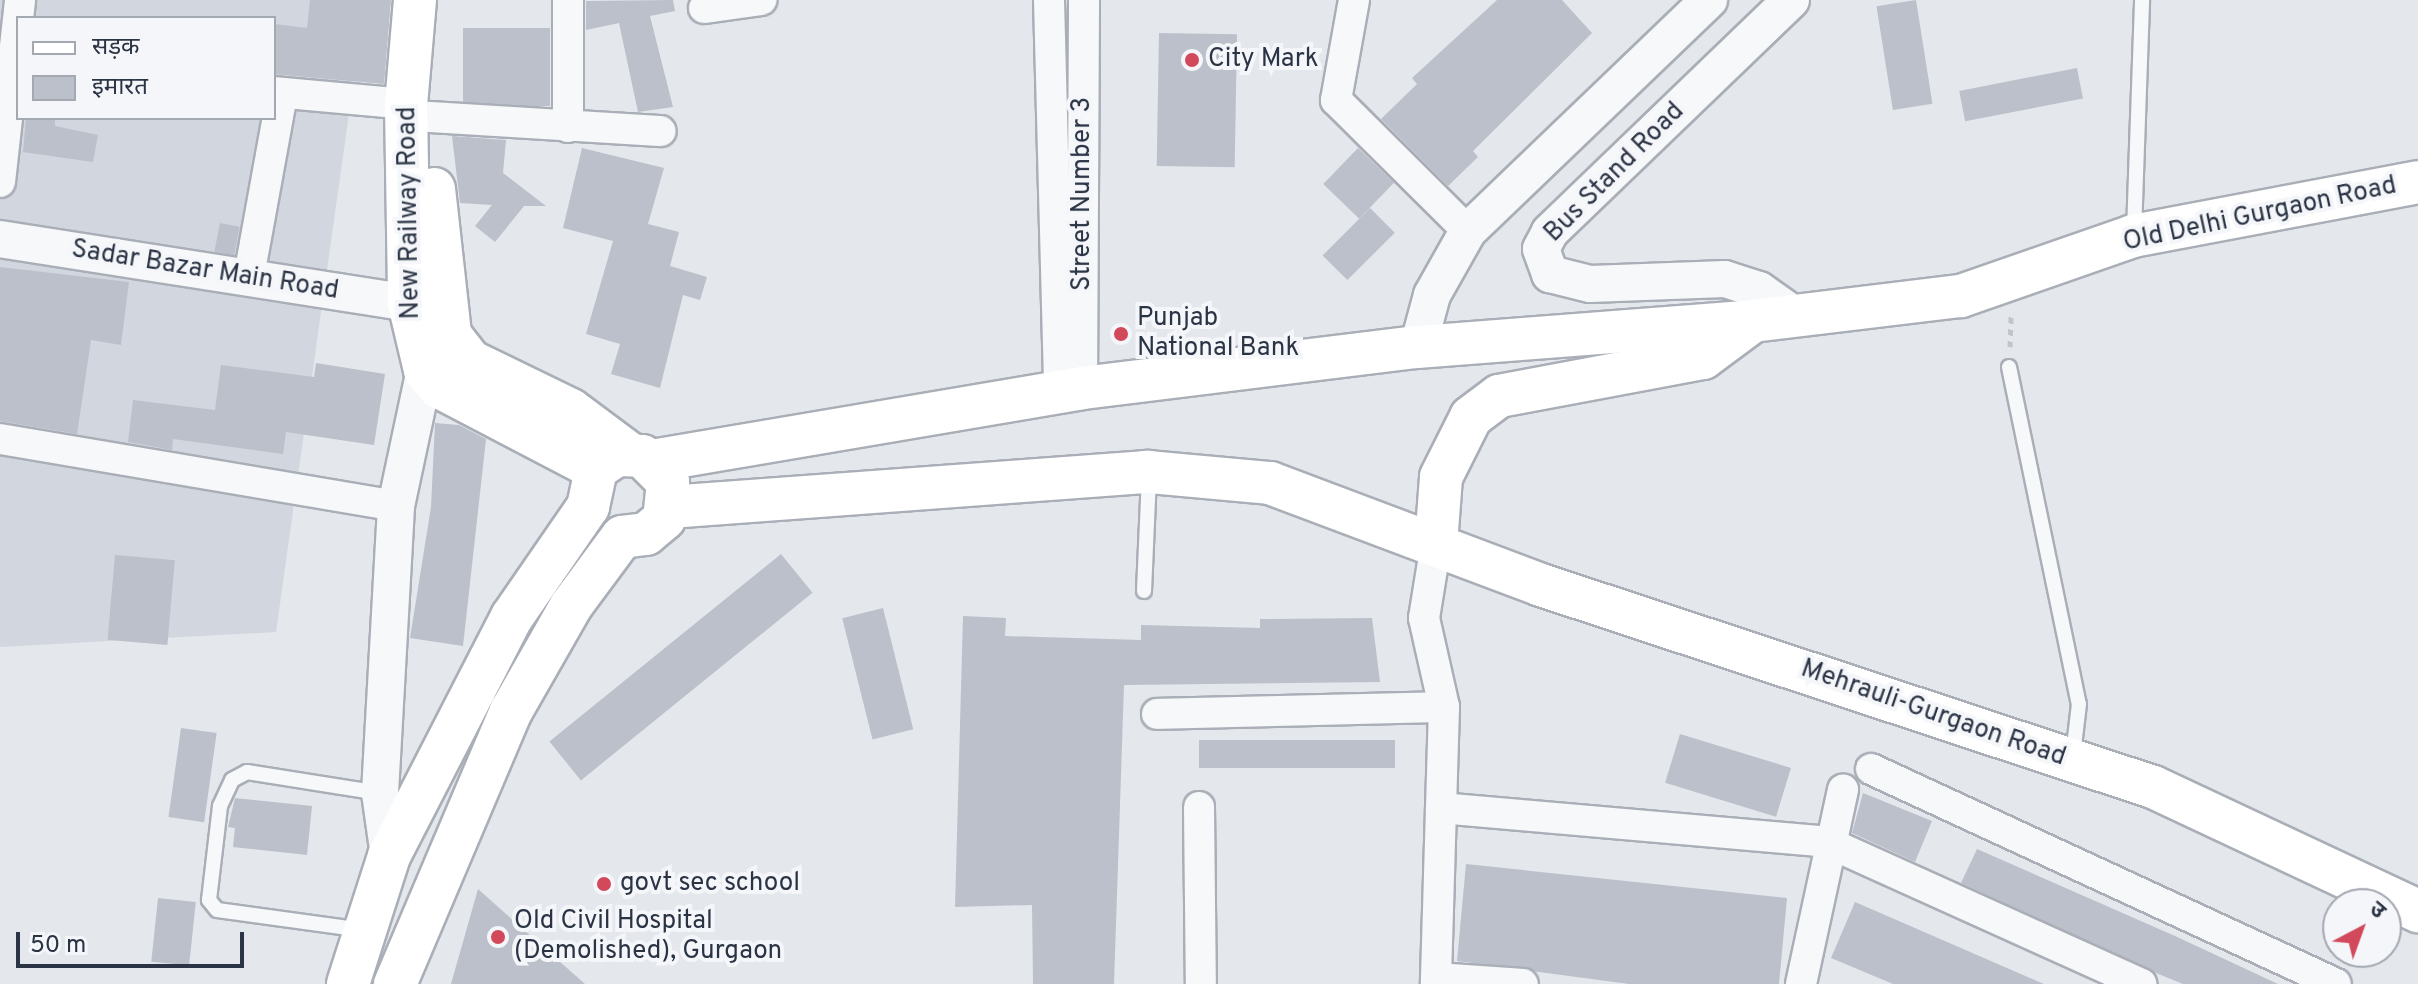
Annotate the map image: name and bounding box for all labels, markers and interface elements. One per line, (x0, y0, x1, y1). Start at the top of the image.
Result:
legend (16, 16, 276, 120)
text: सड़क (92, 33, 140, 63)
place label: City Mark (1208, 44, 1319, 76)
marker: City Mark (1183, 51, 1201, 69)
text: इमारत (92, 73, 148, 103)
street label: Street Number 3 (1067, 97, 1099, 291)
street label: Bus Stand Road (1539, 97, 1691, 249)
street label: New Railway Road (393, 106, 427, 320)
street label: Old Delhi Gurgaon Road (2121, 171, 2399, 259)
street label: Sadar Bazar Main Road (69, 234, 341, 308)
place label: Punjab National Bank (1137, 303, 1299, 364)
marker: Punjab National Bank (1112, 325, 1130, 343)
street label: Mehrauli-Gurgaon Road (1796, 654, 2070, 774)
place label: govt sec school (620, 868, 800, 900)
marker: govt sec school (595, 875, 613, 893)
north arrow (2322, 888, 2402, 968)
text: उ (2363, 897, 2390, 925)
place label: Old Civil Hospital (Demolished), Gurgaon (514, 906, 782, 968)
scale bar (20, 916, 248, 966)
marker: Old Civil Hospital (Demolished), Gurgaon (489, 928, 507, 946)
text: 50 m (30, 931, 86, 961)

